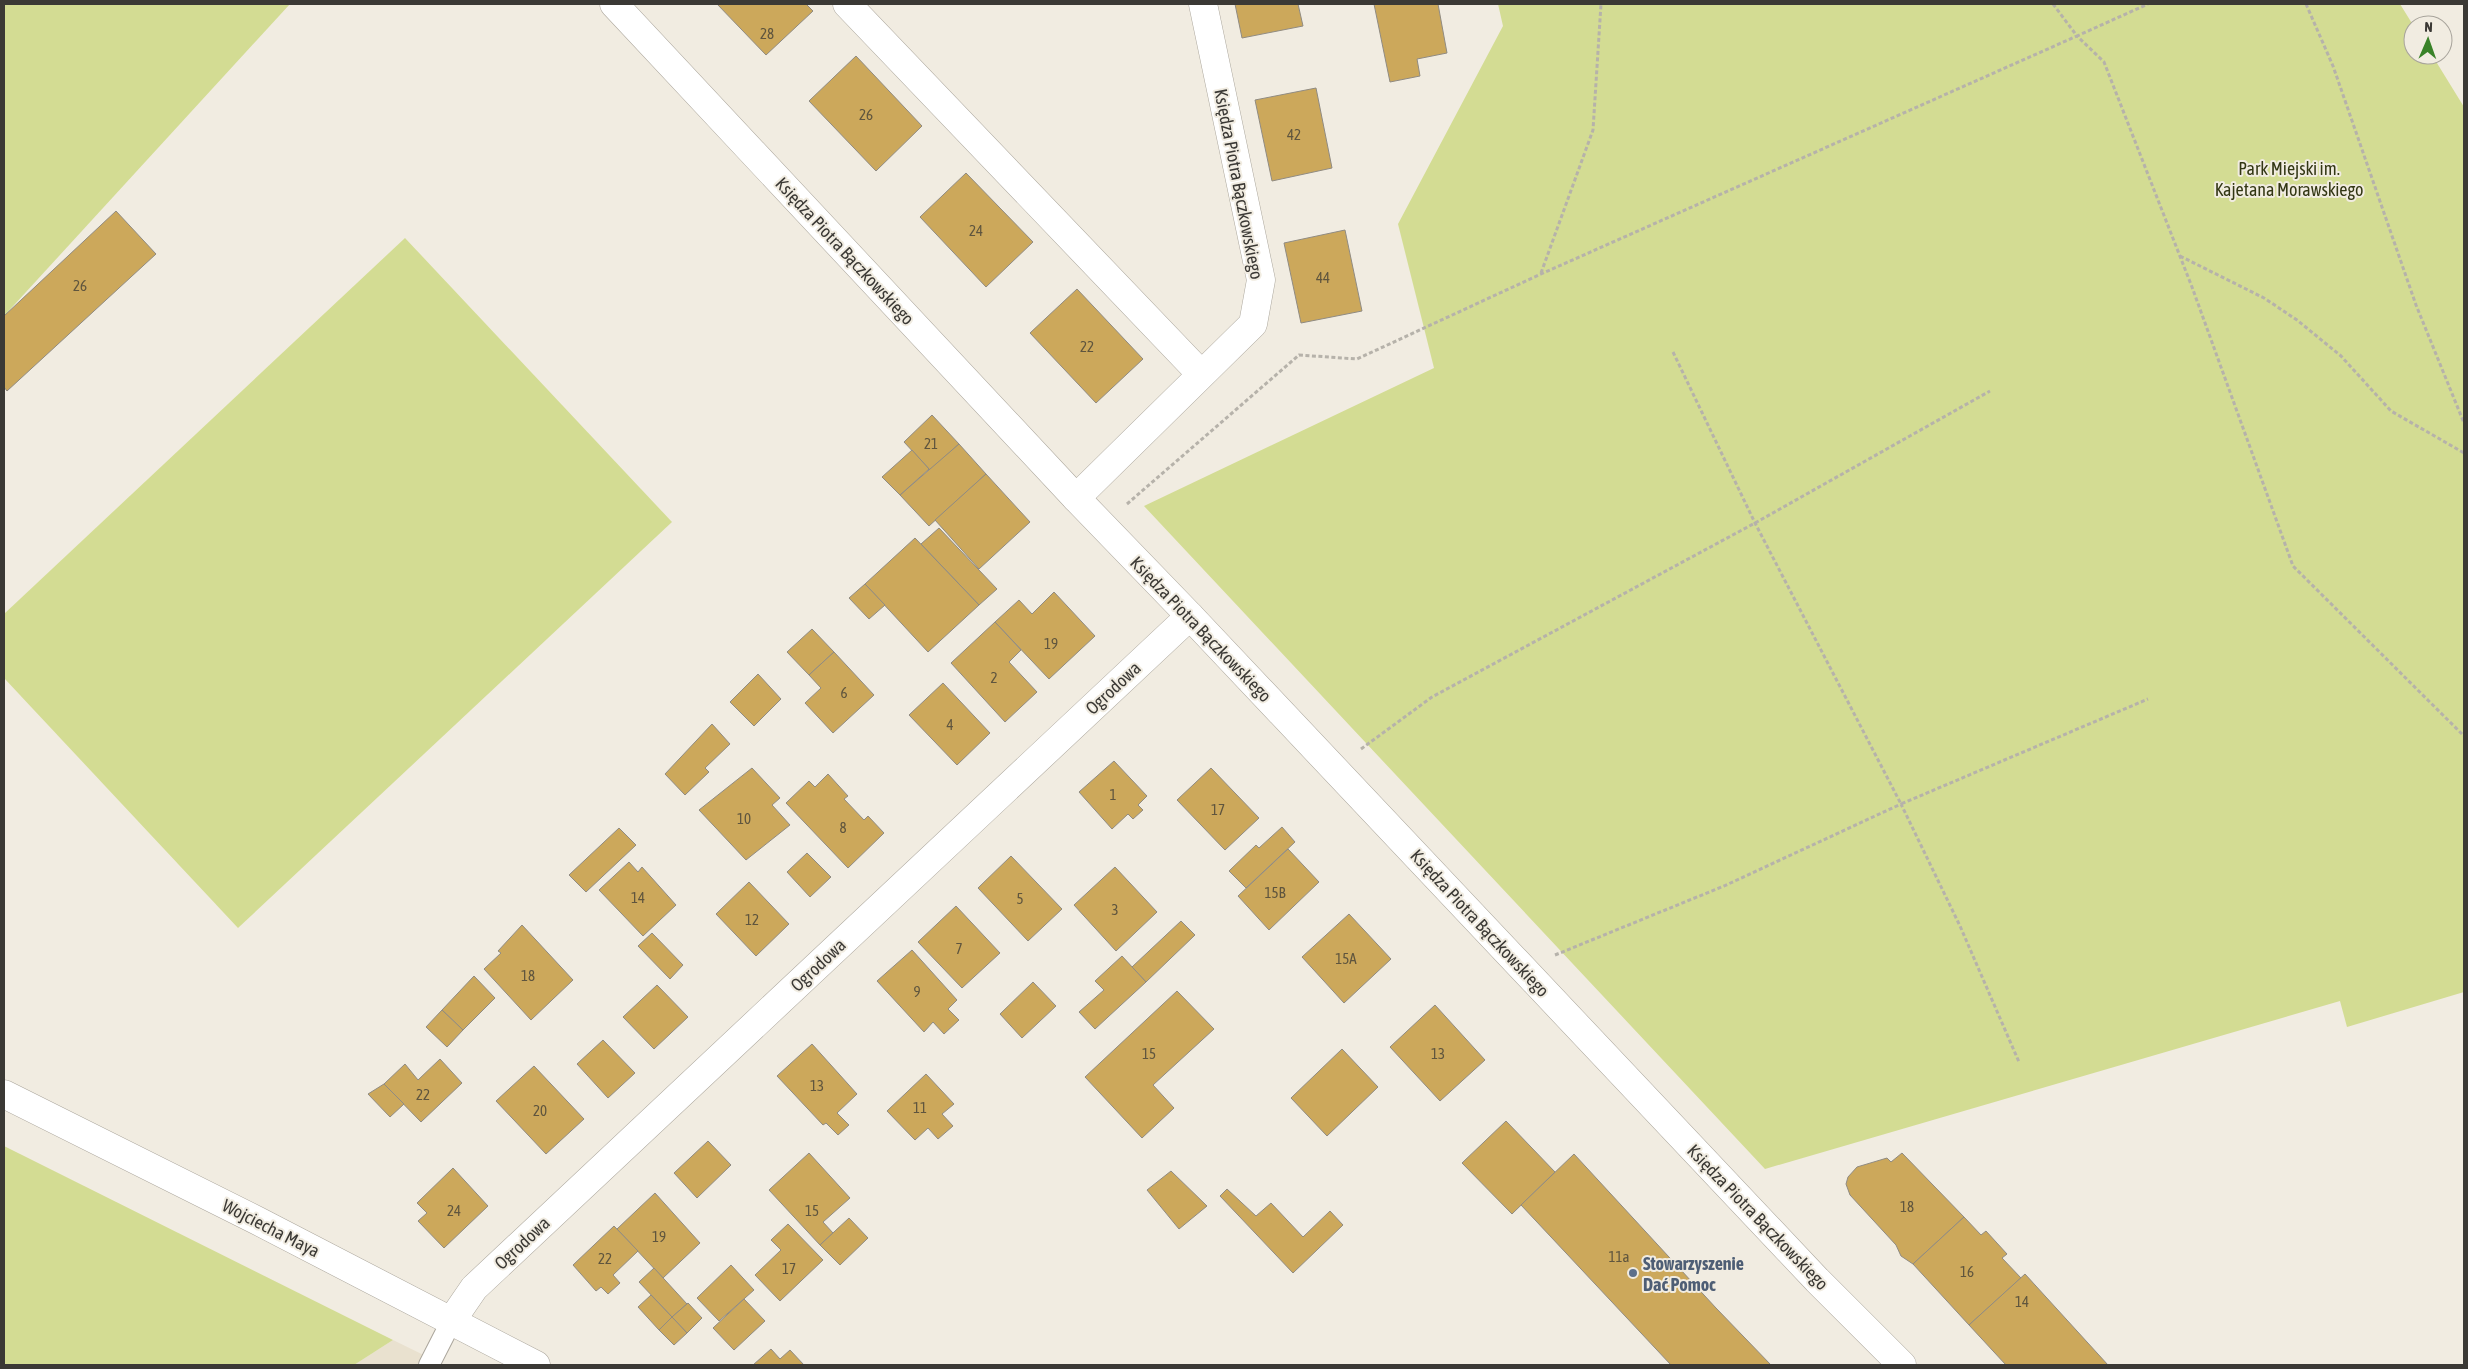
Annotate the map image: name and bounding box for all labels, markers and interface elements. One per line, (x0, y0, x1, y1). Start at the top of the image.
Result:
north arrow (2403, 15, 2453, 65)
text: N (2424, 19, 2433, 35)
house number: 28 (760, 25, 774, 42)
street label: Księdza Piotra Bączkowskiego (1210, 87, 1268, 281)
house number: 26 (859, 106, 873, 123)
house number: 42 (1287, 126, 1301, 143)
park label: Park Miejski im. Kajetana Morawskiego (2215, 158, 2363, 200)
street label: Księdza Piotra Bączkowskiego (771, 173, 919, 329)
house number: 24 (969, 222, 983, 239)
house number: 44 (1316, 269, 1330, 286)
house number: 26 (73, 277, 87, 294)
house number: 22 (1080, 338, 1094, 355)
house number: 21 (924, 435, 938, 452)
street label: Księdza Piotra Bączkowskiego (1126, 552, 1276, 706)
house number: 19 (1044, 635, 1058, 652)
street label: Ogrodowa (1081, 657, 1145, 719)
house number: 2 (990, 669, 998, 686)
house number: 6 (840, 684, 848, 701)
house number: 4 (946, 716, 954, 733)
house number: 1 (1109, 786, 1117, 803)
house number: 17 (1211, 801, 1225, 818)
house number: 10 (737, 810, 751, 827)
house number: 8 (839, 819, 847, 836)
street label: Księdza Piotra Bączkowskiego (1406, 845, 1554, 1001)
house number: 15B (1264, 884, 1286, 901)
house number: 14 (631, 889, 645, 906)
house number: 5 (1016, 890, 1024, 907)
house number: 3 (1111, 901, 1119, 918)
house number: 12 (745, 911, 759, 928)
street label: Ogrodowa (786, 934, 850, 996)
house number: 7 (955, 940, 963, 957)
house number: 15A (1335, 950, 1357, 967)
house number: 18 (521, 967, 535, 984)
house number: 9 (913, 983, 921, 1000)
house number: 15 (1142, 1045, 1156, 1062)
house number: 13 (1431, 1045, 1445, 1062)
house number: 13 (810, 1077, 824, 1094)
house number: 22 (416, 1086, 430, 1103)
house number: 11 (913, 1099, 927, 1116)
house number: 20 (533, 1102, 547, 1119)
street label: Księdza Piotra Bączkowskiego (1683, 1140, 1833, 1294)
street label: Wojciecha Maya (219, 1195, 323, 1261)
house number: 18 (1900, 1198, 1914, 1215)
house number: 24 (447, 1202, 461, 1219)
house number: 15 (805, 1202, 819, 1219)
street label: Ogrodowa (490, 1212, 554, 1274)
house number: 19 (652, 1228, 666, 1245)
house number: 11a (1608, 1248, 1630, 1265)
house number: 22 (598, 1250, 612, 1267)
place label: Stowarzyszenie Dać Pomoc (1643, 1253, 1744, 1295)
house number: 17 (782, 1260, 796, 1277)
house number: 16 (1960, 1263, 1974, 1280)
marker: Stowarzyszenie Dać Pomoc (1627, 1267, 1639, 1279)
house number: 14 (2015, 1293, 2029, 1310)

